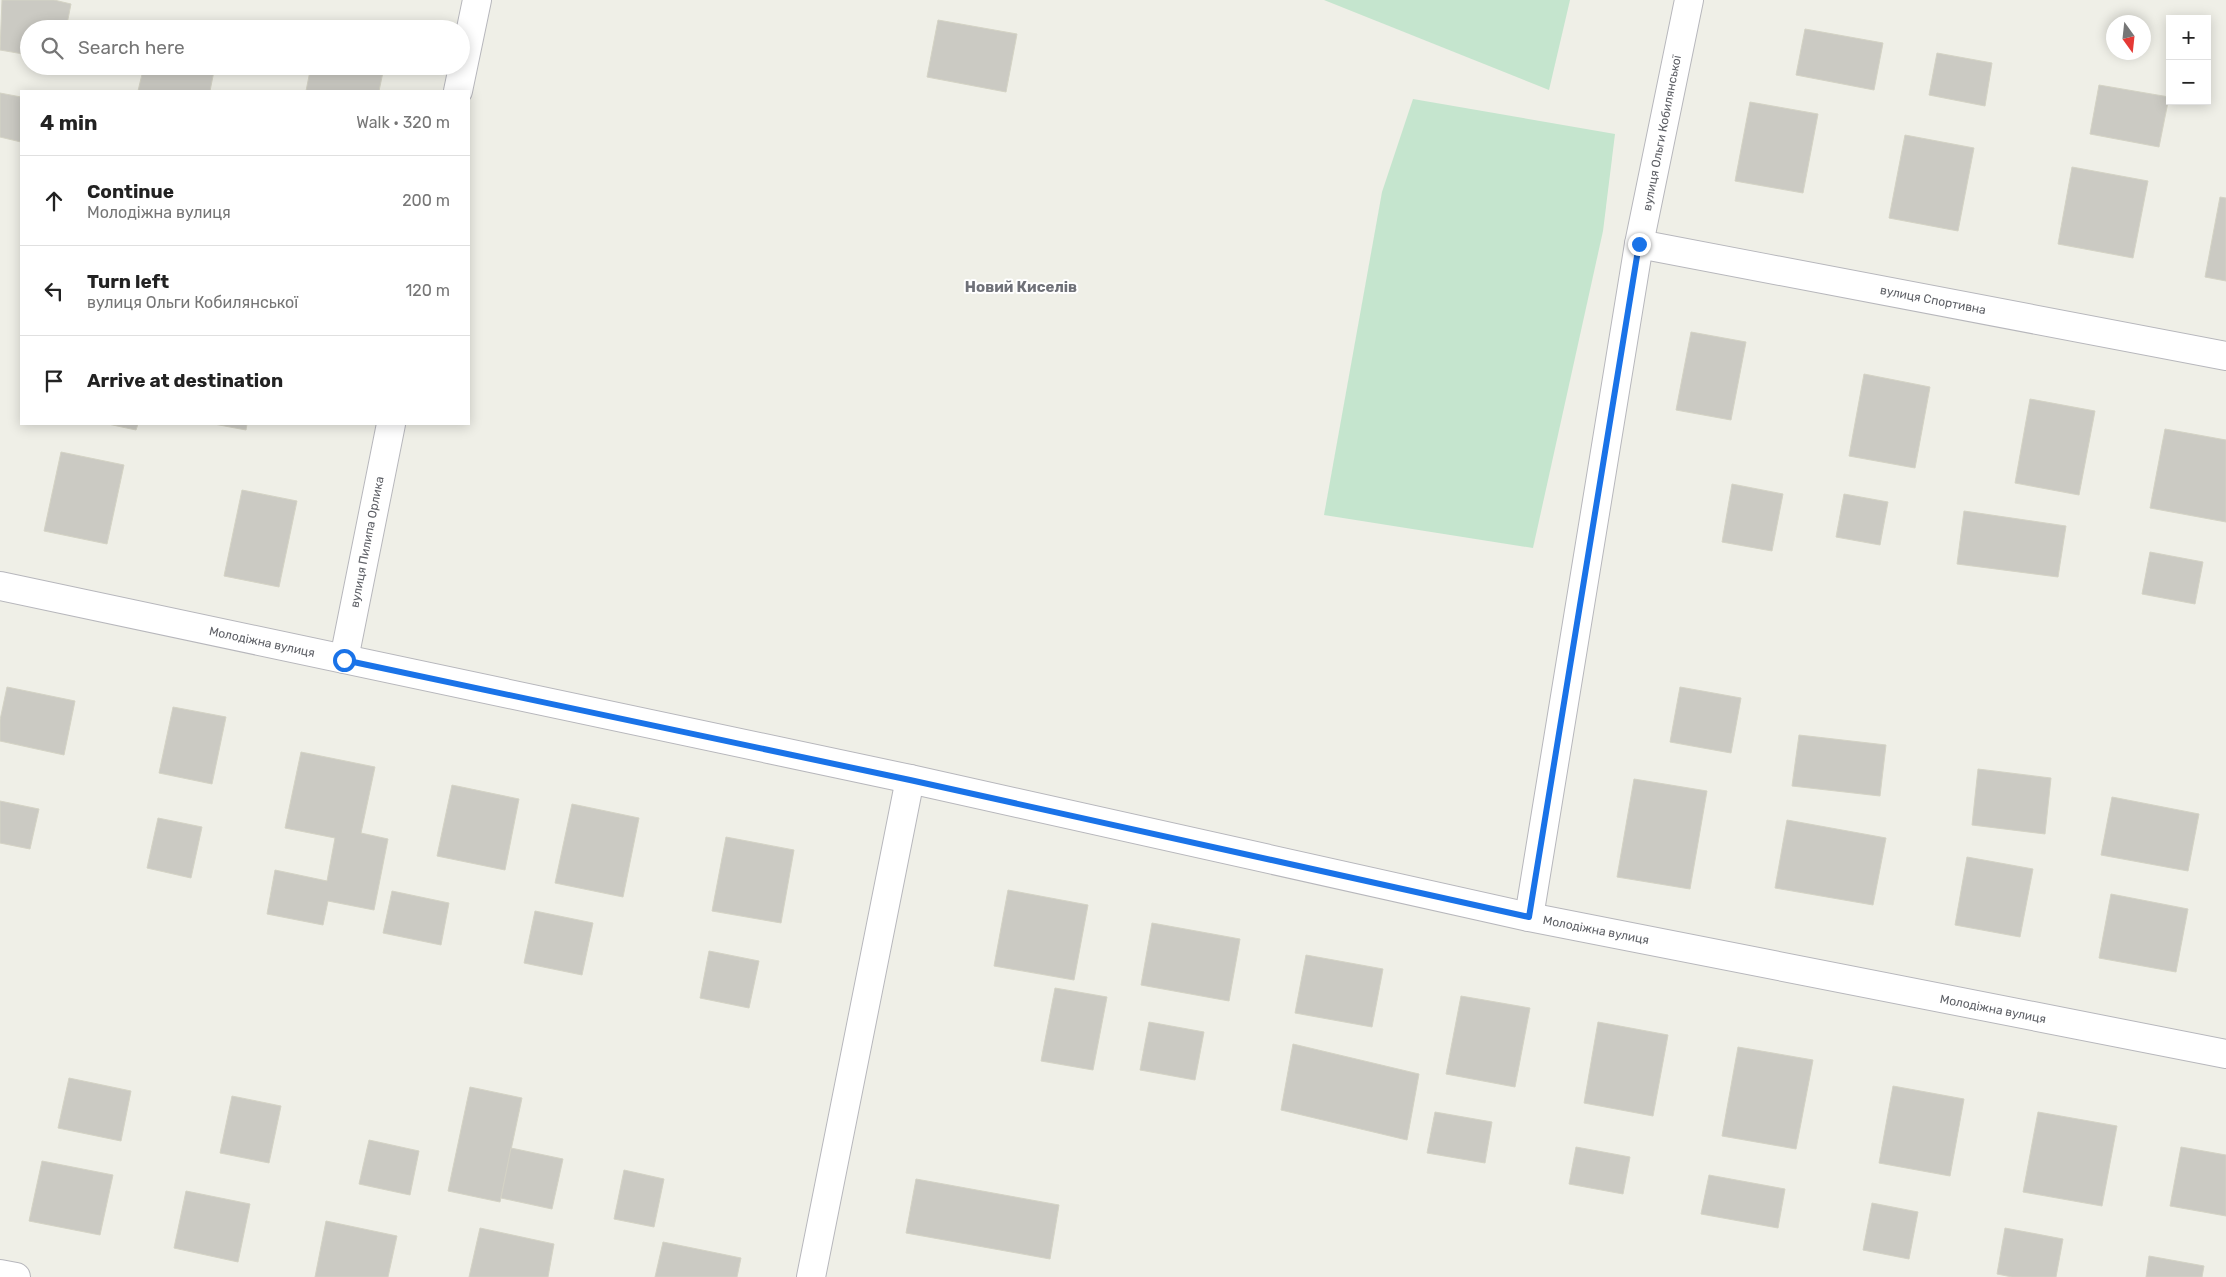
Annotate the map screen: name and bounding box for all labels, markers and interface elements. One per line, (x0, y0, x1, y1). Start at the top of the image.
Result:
north arrow (2106, 15, 2151, 60)
map controls (2166, 15, 2211, 105)
button: + (2166, 15, 2211, 60)
search box (20, 20, 470, 75)
icon: search (38, 34, 66, 62)
text: Search here (78, 36, 185, 59)
street label: вулиця Ольги Кобилянської (1640, 53, 1684, 212)
button: − (2166, 60, 2211, 105)
text: 4 min (40, 110, 98, 135)
text: Walk · 320 m (356, 113, 450, 132)
text: Continue (87, 180, 174, 203)
icon: ahead (40, 187, 68, 215)
text: 200 m (402, 191, 450, 210)
text: Молодіжна вулиця (87, 203, 231, 222)
route end (1628, 233, 1651, 256)
text: Turn left (87, 270, 169, 293)
icon: left (40, 277, 68, 305)
district label: Новий Киселів (965, 278, 1077, 296)
text: 120 m (405, 281, 450, 300)
street label: вулиця Спортивна (1879, 283, 1987, 317)
text: вулиця Ольги Кобилянської (87, 293, 298, 312)
icon: arrive (40, 367, 68, 395)
text: Arrive at destination (87, 369, 283, 392)
street label: вулиця Пилипа Орлика (347, 475, 387, 609)
street label: Молодіжна вулиця (208, 624, 316, 660)
route start (333, 649, 356, 672)
street label: Молодіжна вулиця (1542, 913, 1650, 947)
street label: Молодіжна вулиця (1939, 992, 2047, 1026)

